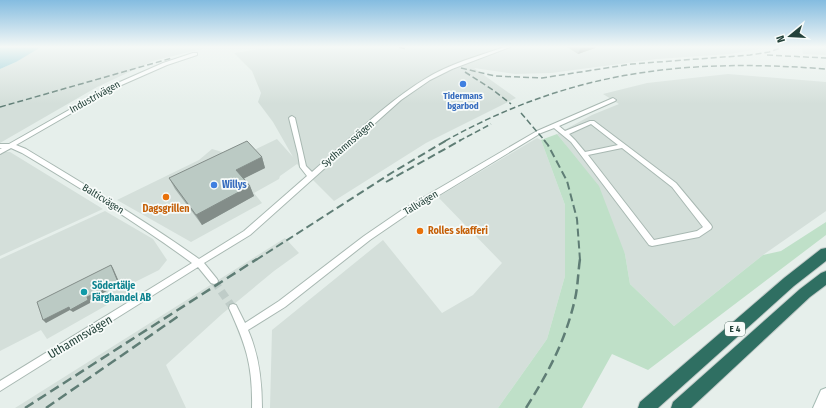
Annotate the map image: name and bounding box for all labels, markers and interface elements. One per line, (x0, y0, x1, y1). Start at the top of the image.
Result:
north arrow (770, 16, 810, 56)
text: N (774, 34, 788, 44)
street label: Industrivägen (68, 78, 122, 116)
marker: Tidermans bgarbod (458, 79, 468, 89)
place label: Tidermans bgarbod (443, 91, 483, 111)
street label: Sydhamnsvägen (319, 118, 377, 170)
place label: Willys (222, 179, 247, 191)
marker: Willys (209, 180, 219, 190)
street label: Balticvägen (80, 182, 126, 216)
street label: Tallvägen (402, 188, 440, 218)
marker: Dagsgrillen (161, 192, 171, 202)
place label: Dagsgrillen (143, 203, 189, 215)
place label: Rolles skafferi (428, 225, 488, 237)
marker: Rolles skafferi (415, 226, 425, 236)
place label: Södertälje Färghandel AB (92, 280, 152, 304)
marker: Södertälje Färghandel AB (79, 287, 89, 297)
street label: Uthamnsvägen (45, 312, 115, 362)
road number: E 4 (725, 322, 745, 336)

